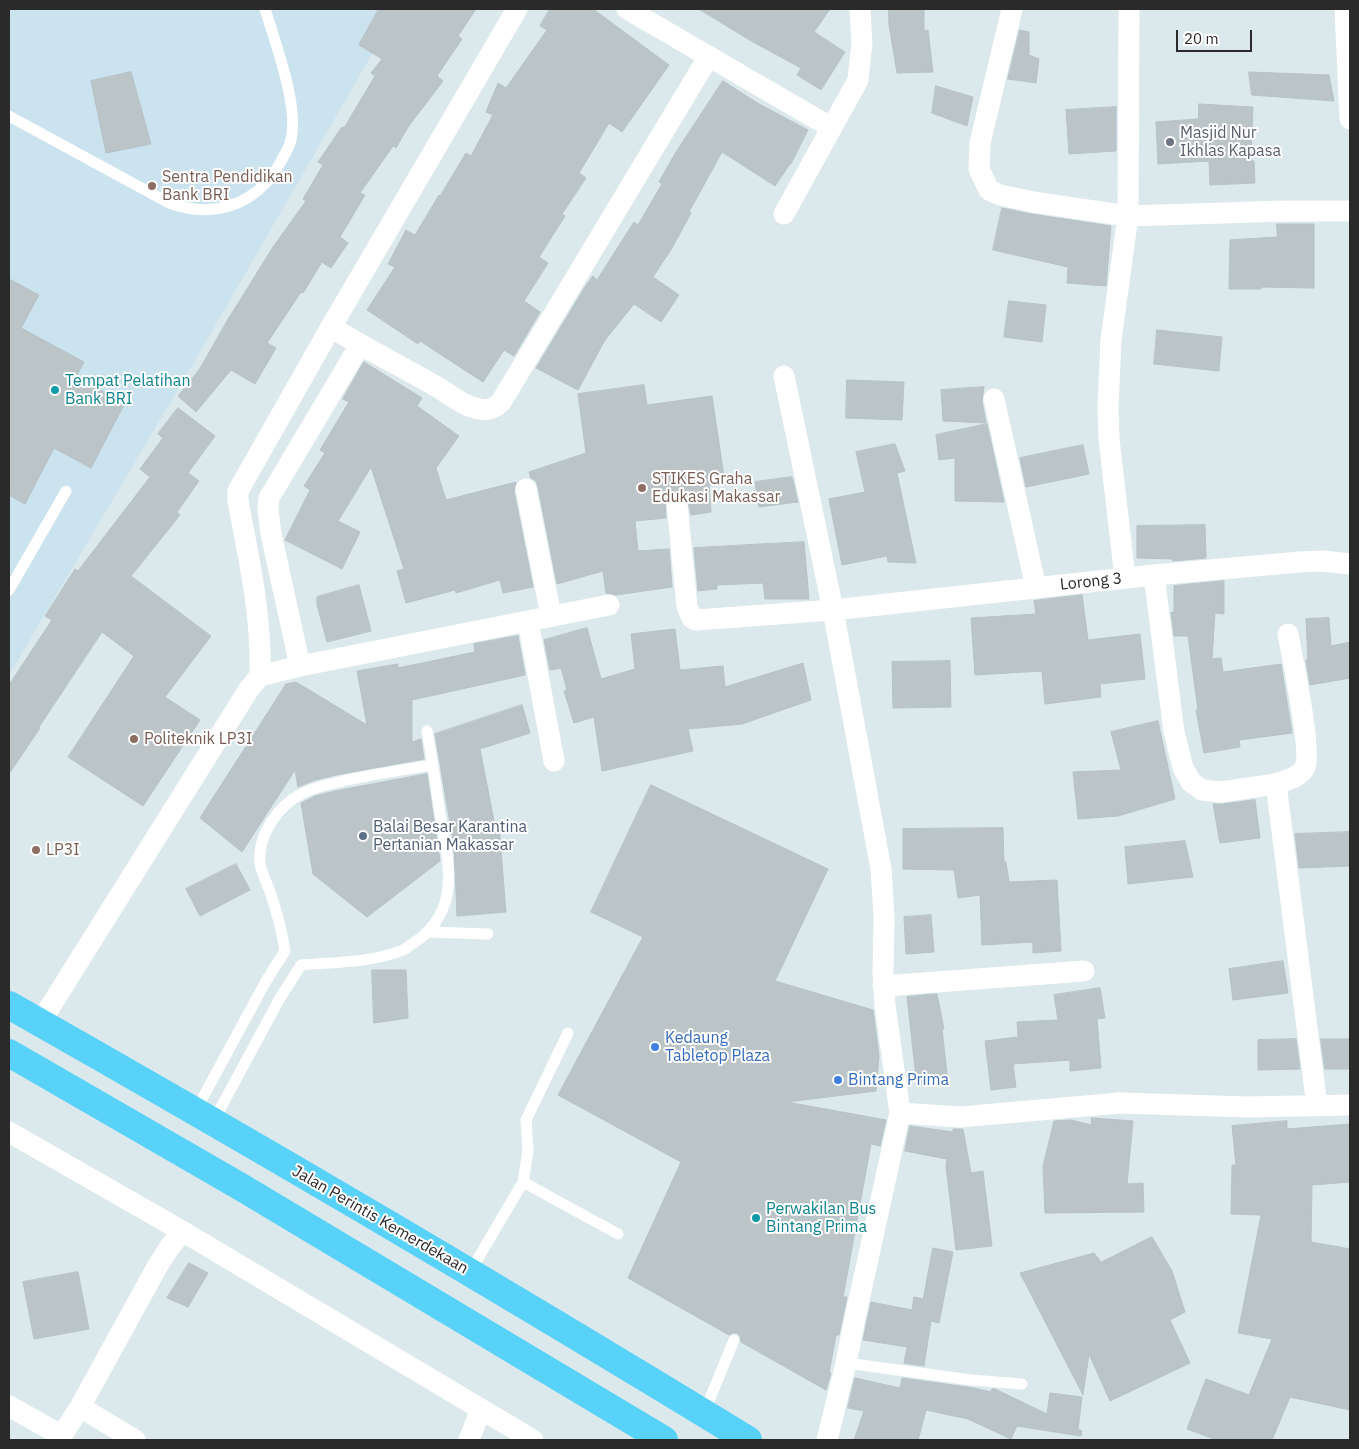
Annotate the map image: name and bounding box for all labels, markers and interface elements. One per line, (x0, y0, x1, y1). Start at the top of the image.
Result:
scale bar (1179, 20, 1255, 52)
text: 20 m (1184, 29, 1219, 48)
place label: Masjid Nur Ikhlas Kapasa (1180, 123, 1281, 161)
marker: Masjid Nur Ikhlas Kapasa (1164, 136, 1176, 148)
place label: Sentra Pendidikan Bank BRI (162, 167, 293, 205)
marker: Sentra Pendidikan Bank BRI (146, 180, 158, 192)
place label: Tempat Pelatihan Bank BRI (65, 371, 190, 409)
marker: Tempat Pelatihan Bank BRI (49, 384, 61, 396)
place label: STIKES Graha Edukasi Makassar (652, 469, 780, 507)
marker: STIKES Graha Edukasi Makassar (636, 482, 648, 494)
street label: Lorong 3 (1059, 569, 1123, 595)
place label: Politeknik LP3I (144, 729, 252, 749)
marker: Politeknik LP3I (128, 733, 140, 745)
place label: Balai Besar Karantina Pertanian Makassar (373, 817, 527, 855)
marker: Balai Besar Karantina Pertanian Makassar (357, 830, 369, 842)
place label: LP3I (46, 840, 80, 860)
marker: LP3I (30, 844, 42, 856)
place label: Kedaung Tabletop Plaza (665, 1028, 770, 1066)
marker: Kedaung Tabletop Plaza (649, 1041, 661, 1053)
place label: Bintang Prima (848, 1070, 949, 1090)
marker: Bintang Prima (832, 1074, 844, 1086)
street label: Jalan Perintis Kemerdekaan (288, 1162, 472, 1278)
place label: Perwakilan Bus Bintang Prima (766, 1199, 876, 1237)
marker: Perwakilan Bus Bintang Prima (750, 1212, 762, 1224)

